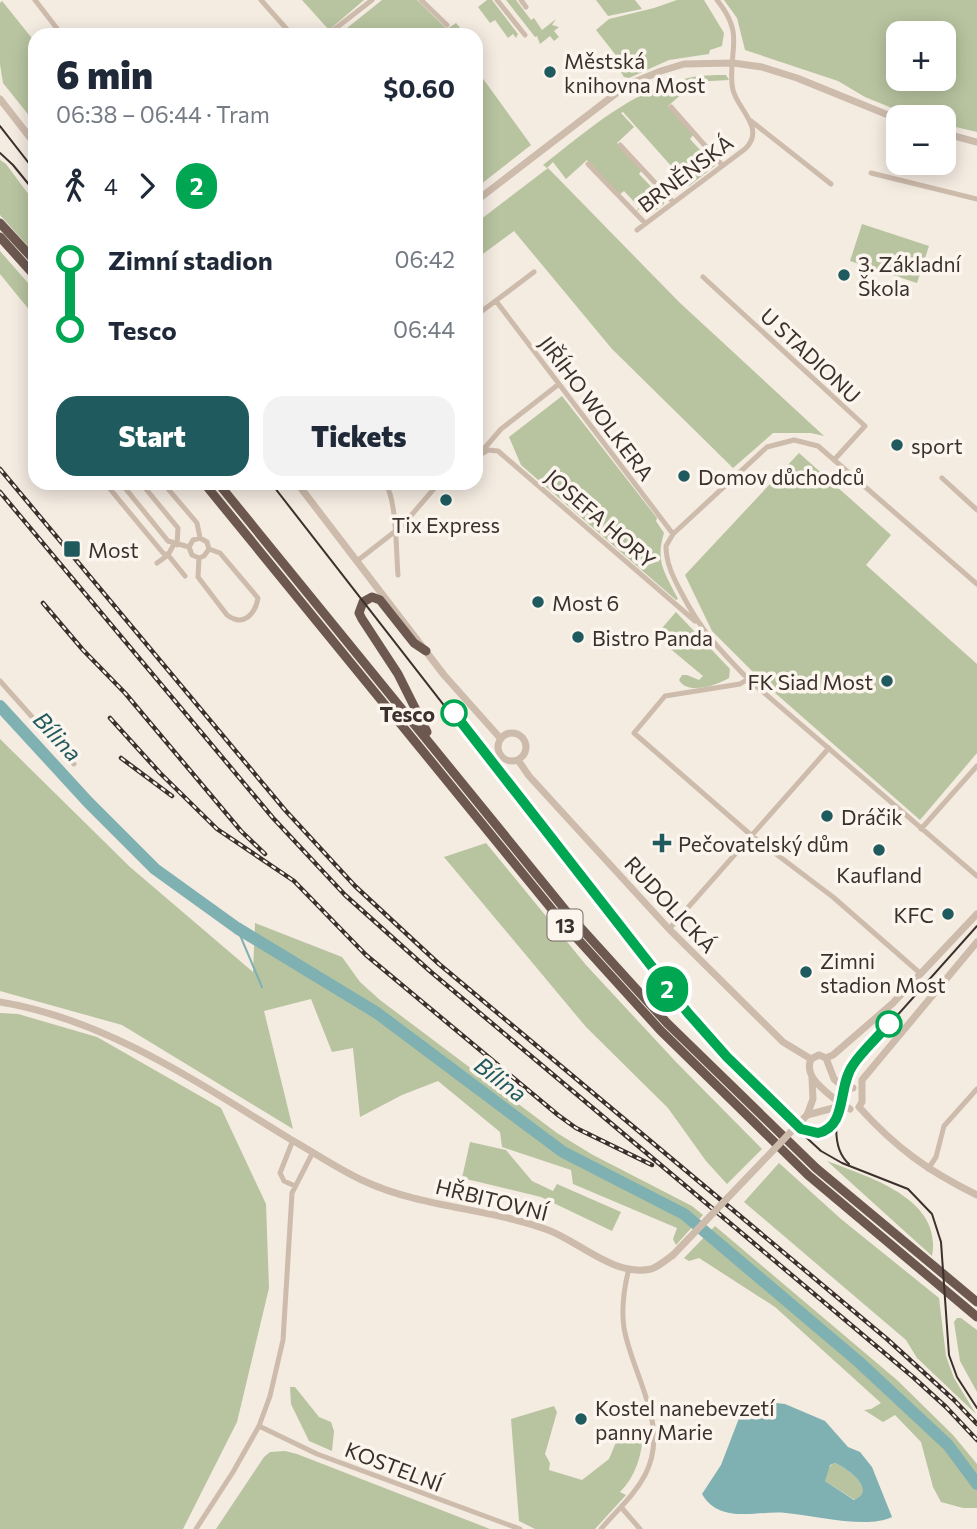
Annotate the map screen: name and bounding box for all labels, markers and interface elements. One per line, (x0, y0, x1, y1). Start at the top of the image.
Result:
map controls (886, 21, 956, 175)
button: + (886, 21, 956, 91)
place label: Městská knihovna Most (564, 48, 705, 97)
text: 6 min (56, 50, 153, 97)
marker: Městská knihovna Most (542, 64, 558, 80)
text: $0.60 (383, 72, 455, 103)
text: 06:38 – 06:44 · Tram (56, 100, 270, 128)
button: − (886, 105, 956, 175)
street label: BRNĚNSKÁ (632, 129, 738, 217)
icon: walk (56, 167, 94, 205)
icon: forward (128, 167, 166, 205)
text: 2 (190, 171, 203, 200)
text: 4 (104, 172, 118, 200)
text: Zimní stadion (108, 244, 273, 275)
text: 06:42 (394, 245, 455, 273)
place label: 3. Základní Škola (858, 251, 961, 300)
marker: 3. Základní Škola (836, 267, 852, 283)
street label: U STADIONU (756, 302, 866, 408)
text: Tesco (108, 314, 177, 345)
text: 06:44 (393, 315, 455, 343)
street label: JIŘÍHO WOLKERA (535, 331, 659, 485)
button: Start (56, 396, 249, 476)
button: Tickets (263, 396, 455, 476)
place label: sport (911, 433, 963, 458)
marker: sport (889, 437, 905, 453)
street label: JOSEFA HORY (541, 463, 661, 573)
place label: Domov důchodců (698, 464, 864, 489)
marker: Domov důchodců (676, 468, 692, 484)
marker: Tix Express (438, 492, 454, 508)
place label: Tix Express (392, 512, 500, 537)
place label: Most (88, 537, 139, 562)
marker: Most (62, 539, 82, 559)
place label: Most 6 (552, 590, 619, 615)
marker: Most 6 (530, 594, 546, 610)
place label: Bistro Panda (592, 625, 713, 650)
marker: Bistro Panda (570, 629, 586, 645)
place label: FK Siad Most (748, 669, 873, 694)
marker: FK Siad Most (879, 673, 895, 689)
marker: Tesco (441, 700, 467, 726)
place label: Tesco (379, 701, 435, 726)
water label: Bílina (28, 705, 88, 767)
place label: Dráčik (841, 804, 903, 829)
marker: Dráčik (819, 808, 835, 824)
place label: Pečovatelský dům (678, 831, 849, 856)
marker: Pečovatelský dům (652, 833, 672, 853)
marker: Kaufland (871, 842, 887, 858)
street label: RUDOLICKÁ (620, 851, 722, 957)
place label: Kaufland (836, 862, 922, 887)
place label: KFC (893, 902, 934, 927)
marker: KFC (940, 906, 956, 922)
road number: 13 (548, 909, 582, 940)
place label: Zimni stadion Most (820, 948, 946, 997)
marker: Zimni stadion Most (798, 964, 814, 980)
line badge: 2 (644, 966, 690, 1012)
text: 2 (660, 974, 674, 1003)
unlabelled marker (876, 1011, 902, 1037)
water label: Bílina (470, 1050, 532, 1108)
street label: HŘBITOVNÍ (433, 1173, 552, 1225)
place label: Kostel nanebevzetí panny Marie (595, 1395, 775, 1444)
marker: Kostel nanebevzetí panny Marie (573, 1411, 589, 1427)
street label: KOSTELNÍ (342, 1436, 447, 1496)

